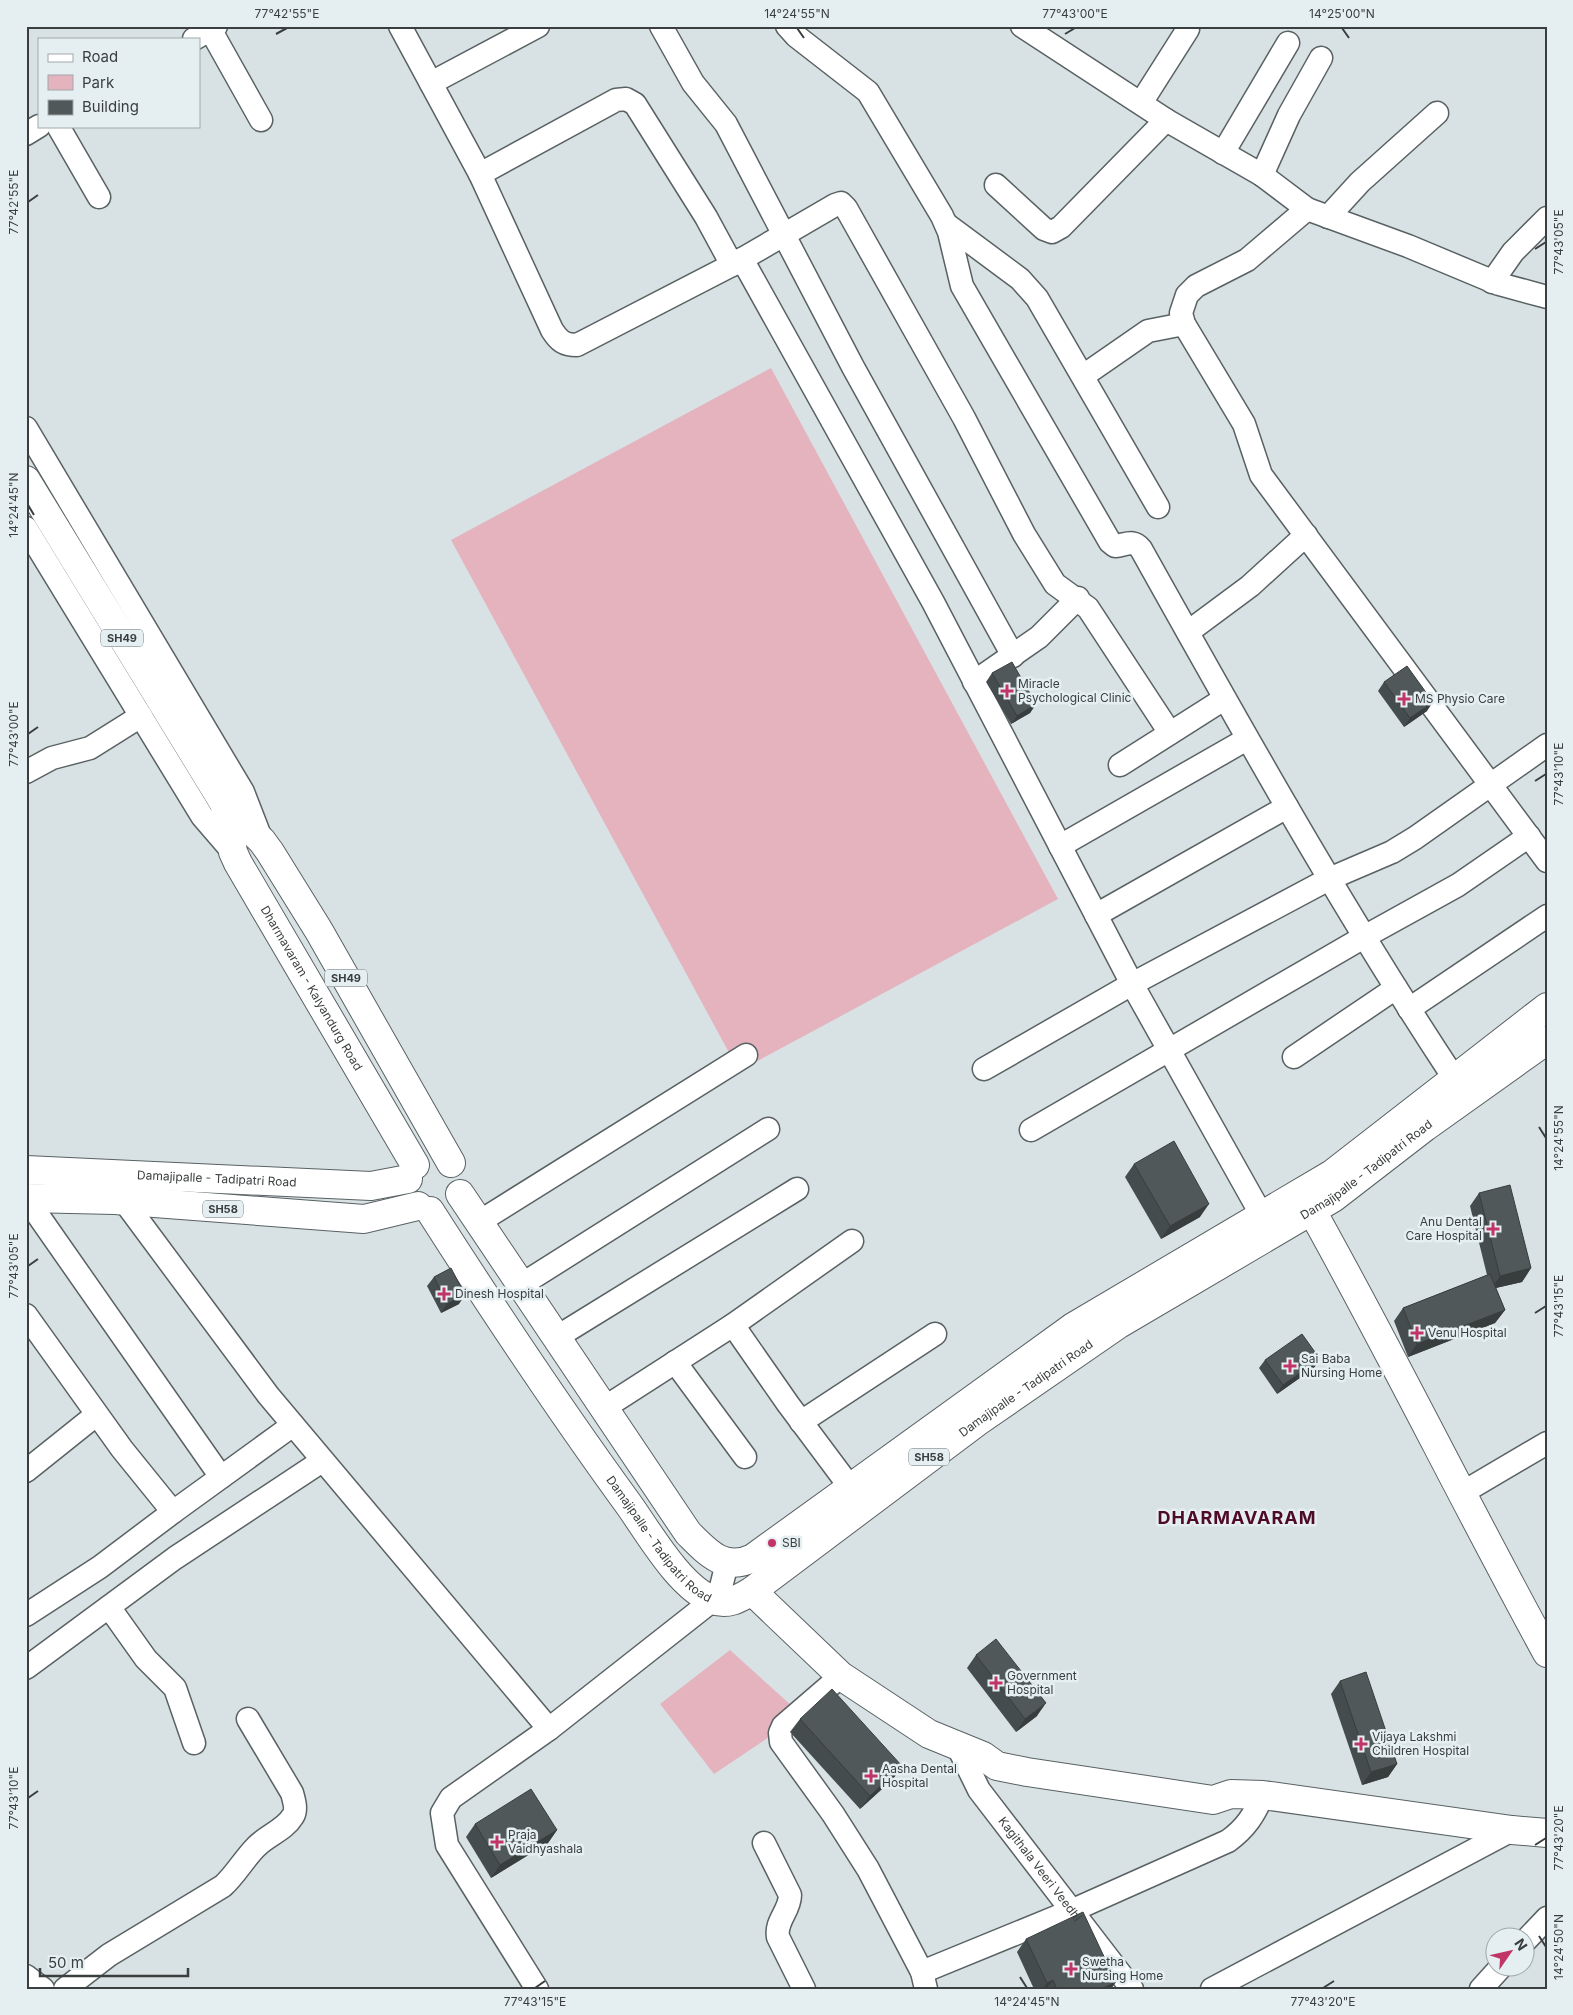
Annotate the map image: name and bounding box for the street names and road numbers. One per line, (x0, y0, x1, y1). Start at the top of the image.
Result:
road number: SH49 (101, 630, 143, 646)
street label: Dharmavaram - Kalyandurg Road (258, 903, 366, 1073)
road number: SH49 (325, 970, 367, 986)
street label: Damajipalle - Tadipatri Road (1298, 1116, 1435, 1223)
street label: Damajipalle - Tadipatri Road (137, 1167, 297, 1190)
road number: SH58 (203, 1200, 243, 1218)
street label: Damajipalle - Tadipatri Road (956, 1336, 1096, 1440)
road number: SH58 (909, 1448, 949, 1465)
street label: Damajipalle - Tadipatri Road (603, 1473, 714, 1605)
street label: Kagithala Veeri Veedhi (995, 1814, 1085, 1924)

